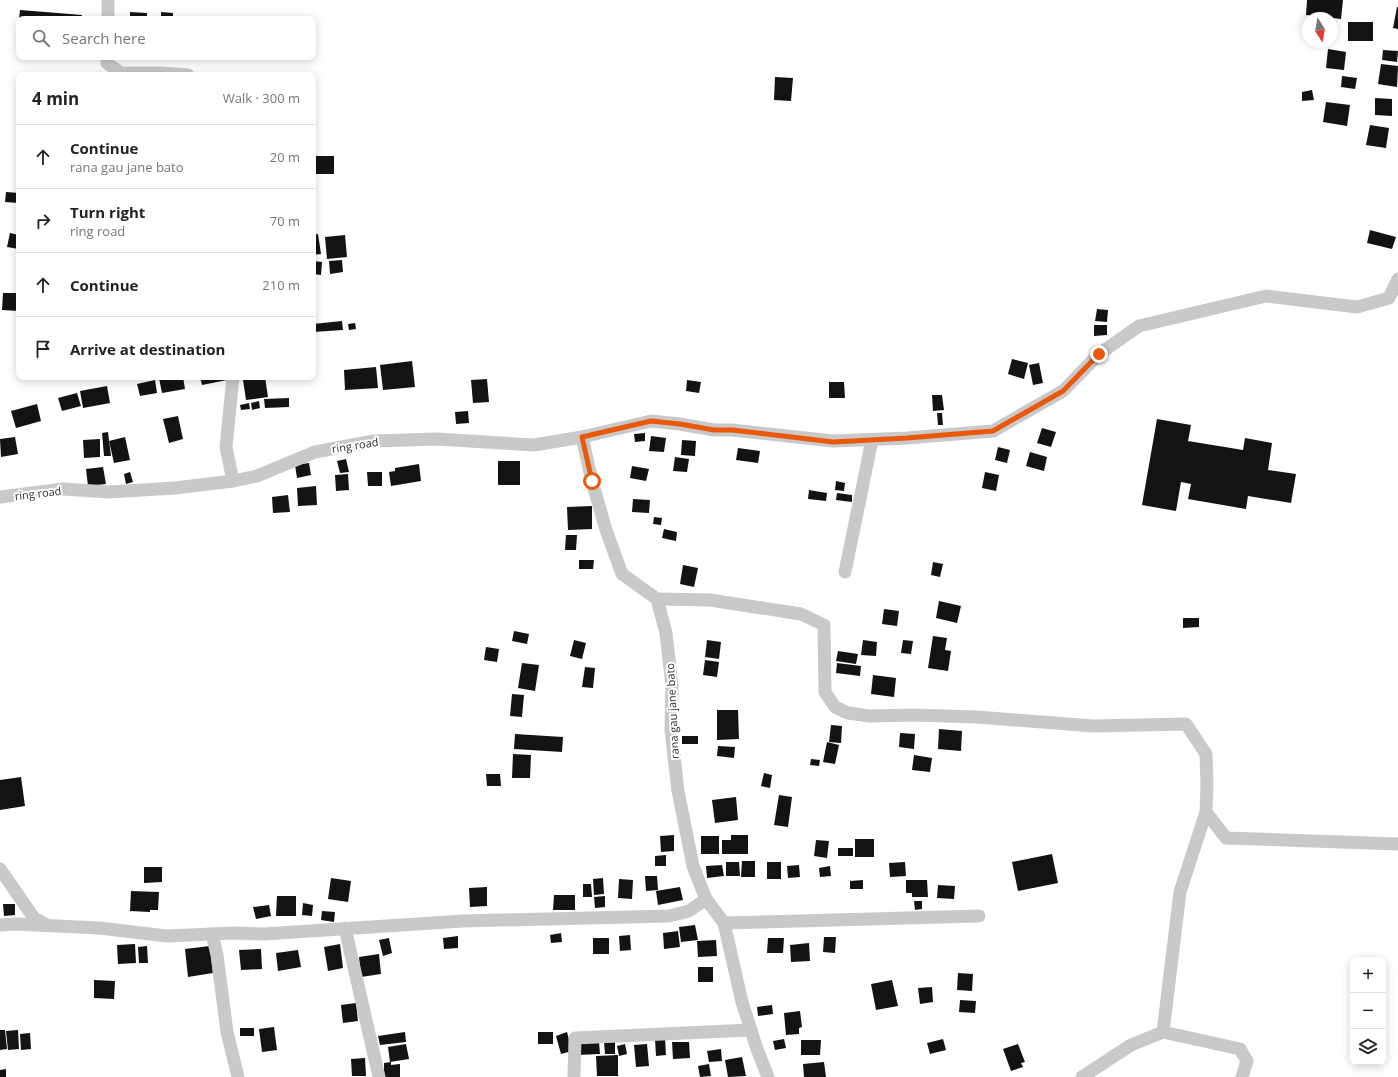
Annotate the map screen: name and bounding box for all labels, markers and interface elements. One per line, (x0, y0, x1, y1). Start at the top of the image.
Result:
north arrow (1302, 12, 1338, 48)
search box (16, 16, 316, 60)
icon: search (30, 27, 52, 49)
text: Search here (62, 28, 146, 48)
text: 4 min (32, 87, 79, 110)
text: Walk · 300 m (223, 89, 300, 107)
text: Continue (70, 138, 138, 158)
icon: ahead (32, 146, 54, 168)
text: 20 m (270, 148, 300, 166)
text: rana gau jane bato (70, 158, 184, 176)
text: Turn right (70, 202, 145, 222)
icon: right (32, 210, 54, 232)
text: 70 m (270, 212, 300, 230)
text: ring road (70, 222, 125, 240)
icon: ahead (32, 274, 54, 296)
text: Continue (70, 275, 138, 295)
text: 210 m (262, 276, 300, 294)
icon: arrive (32, 338, 54, 360)
text: Arrive at destination (70, 339, 225, 359)
route end (1090, 345, 1108, 363)
street label: ring road (331, 434, 379, 456)
route start (583, 472, 601, 490)
street label: ring road (14, 483, 62, 503)
street label: rana gau jane bato (662, 662, 682, 759)
map controls (1350, 957, 1386, 1065)
button: + (1350, 957, 1386, 993)
button: − (1350, 993, 1386, 1029)
button: layers (1350, 1029, 1386, 1065)

